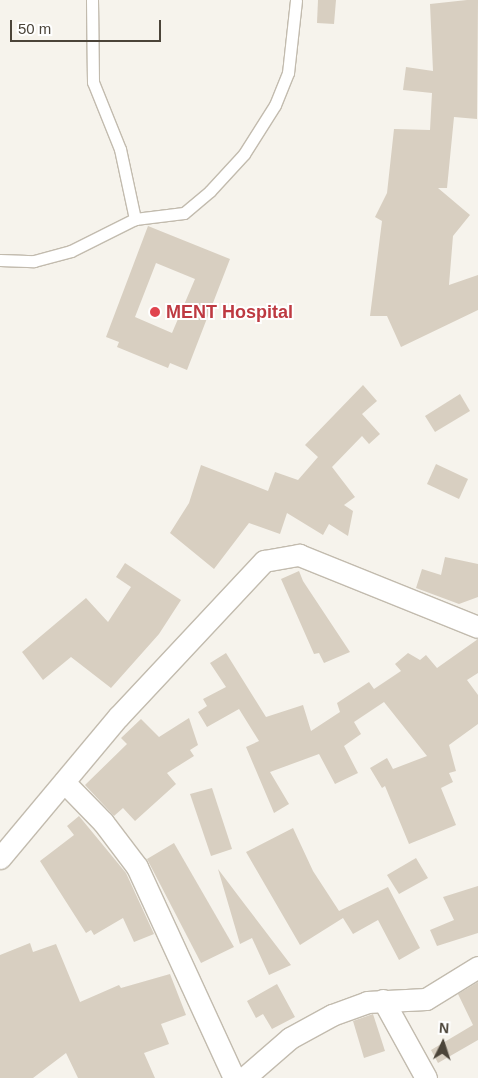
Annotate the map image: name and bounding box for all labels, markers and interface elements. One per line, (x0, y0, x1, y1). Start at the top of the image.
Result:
scale bar (12, 10, 164, 42)
text: 50 m (18, 20, 51, 37)
place label: MENT Hospital (166, 301, 293, 323)
marker: MENT Hospital (148, 305, 162, 319)
north arrow (418, 1018, 468, 1068)
text: N (438, 1020, 450, 1036)

